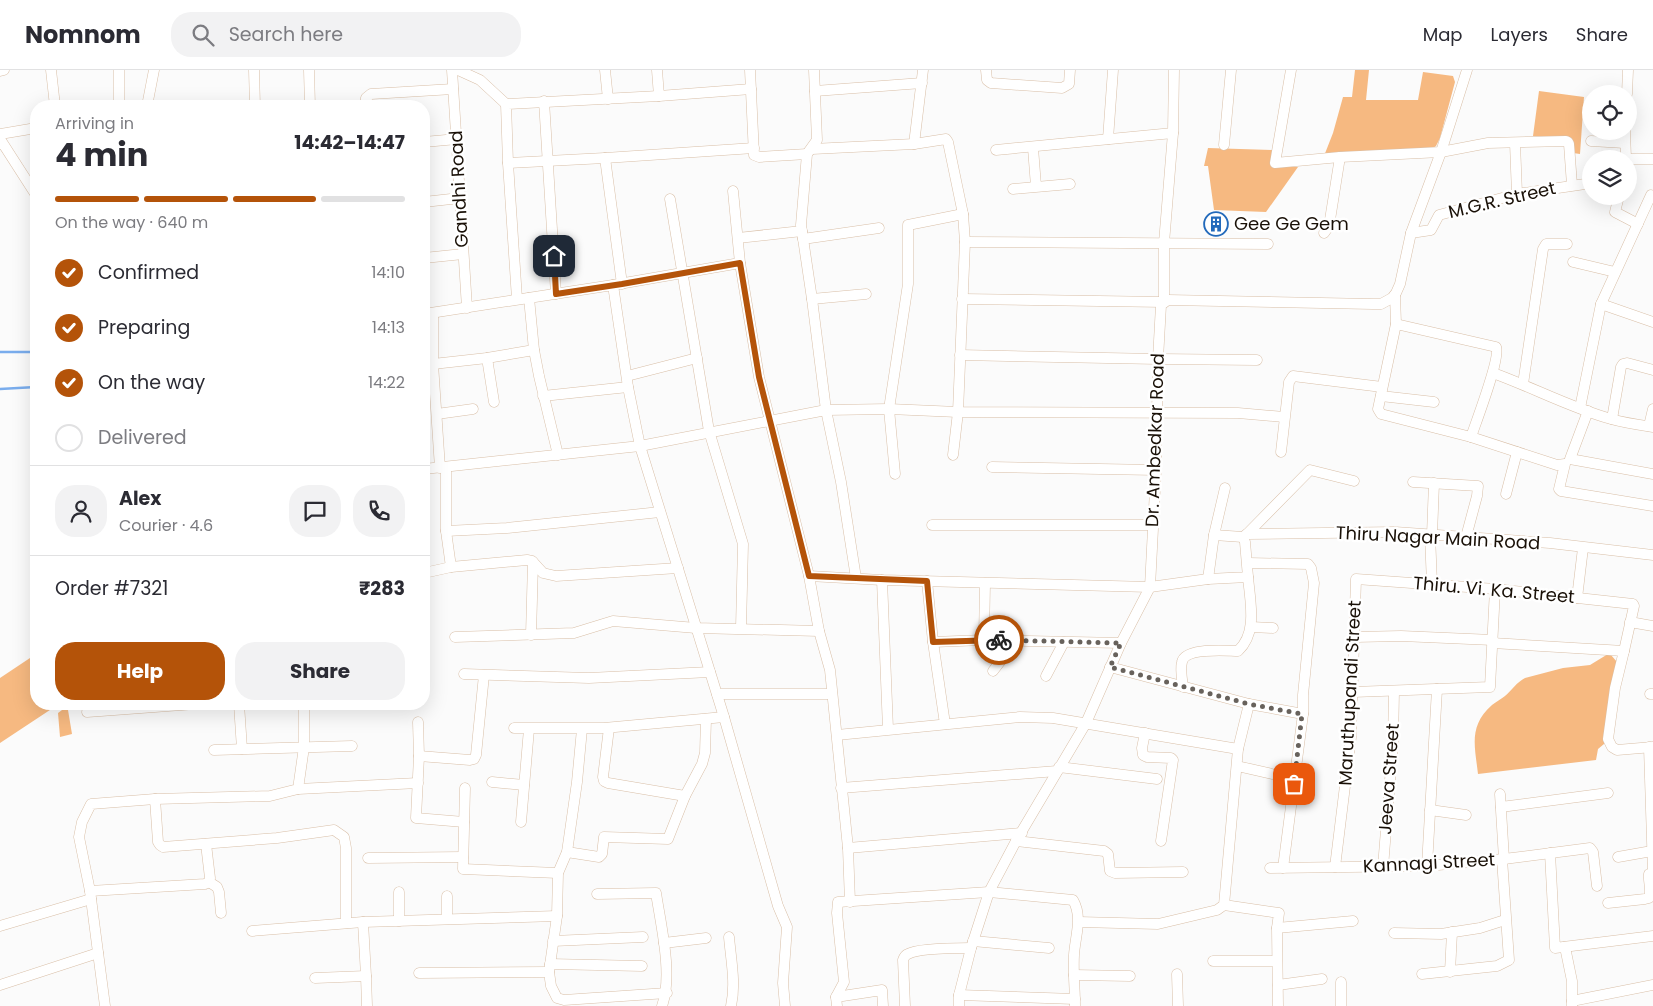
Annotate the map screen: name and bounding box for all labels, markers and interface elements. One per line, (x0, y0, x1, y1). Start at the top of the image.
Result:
search box (171, 12, 521, 57)
text: Nomnom (25, 18, 141, 51)
icon: search (189, 21, 217, 49)
text: Search here (229, 21, 343, 48)
text: Map (1423, 22, 1463, 47)
text: Layers (1491, 22, 1548, 47)
text: Share (1576, 22, 1628, 47)
map controls (1582, 85, 1637, 205)
button: locate (1582, 85, 1637, 140)
text: Arriving in (55, 112, 134, 135)
text: 14:42–14:47 (294, 129, 405, 156)
street label: Gandhi Road (443, 130, 474, 248)
text: 4 min (55, 132, 148, 177)
button: layers (1582, 150, 1637, 205)
street label: M.G.R. Street (1446, 175, 1558, 224)
text: On the way · 640 m (55, 211, 208, 234)
building icon: Gee Ge Gem (1203, 211, 1229, 237)
place label: Gee Ge Gem (1234, 211, 1349, 236)
pin (533, 235, 575, 277)
icon: home (540, 242, 568, 270)
icon: check (55, 259, 83, 287)
text: Confirmed (98, 259, 199, 286)
text: 14:10 (371, 261, 405, 284)
icon: check (55, 314, 83, 342)
text: Preparing (98, 314, 190, 341)
text: 14:13 (372, 316, 405, 339)
street label: Dr. Ambedkar Road (1139, 353, 1170, 527)
icon: check (55, 369, 83, 397)
text: On the way (98, 369, 205, 396)
text: 14:22 (368, 371, 405, 394)
text: Delivered (98, 424, 187, 451)
button: person (55, 485, 107, 537)
text: Alex (119, 485, 161, 512)
button: chat (289, 485, 341, 537)
button: phone (353, 485, 405, 537)
text: Courier · 4.6 (119, 514, 213, 537)
street label: Thiru Nagar Main Road (1335, 520, 1541, 555)
street label: Thiru. Vi. Ka. Street (1412, 570, 1576, 609)
text: Order #7321 (55, 575, 168, 602)
text: ₹283 (359, 575, 405, 602)
street label: Maruthupandi Street (1332, 600, 1367, 786)
courier (974, 615, 1024, 665)
icon: bike (985, 626, 1013, 654)
button: Help (55, 642, 225, 700)
button: Share (235, 642, 405, 700)
street label: Jeeva Street (1372, 722, 1405, 836)
pin (1273, 763, 1315, 805)
icon: bag (1280, 770, 1308, 798)
street label: Kannagi Street (1362, 847, 1496, 878)

